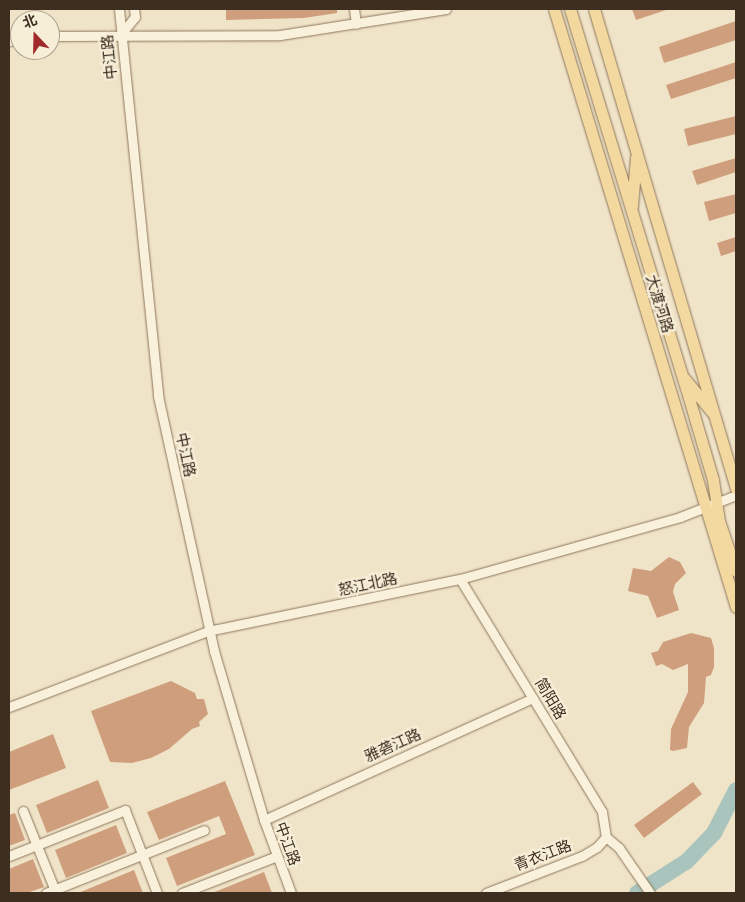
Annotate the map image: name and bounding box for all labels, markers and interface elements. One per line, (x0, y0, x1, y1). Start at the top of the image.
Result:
north arrow (10, 10, 60, 60)
text: 北 (20, 11, 39, 32)
street label: 中江路 (99, 34, 121, 80)
street label: 大渡河路 (642, 273, 676, 335)
street label: 中江路 (172, 431, 198, 479)
street label: 怒江北路 (337, 570, 399, 600)
street label: 简阳路 (531, 675, 569, 723)
street label: 雅砻江路 (362, 726, 424, 766)
street label: 中江路 (271, 820, 303, 868)
street label: 青衣江路 (512, 837, 574, 875)

